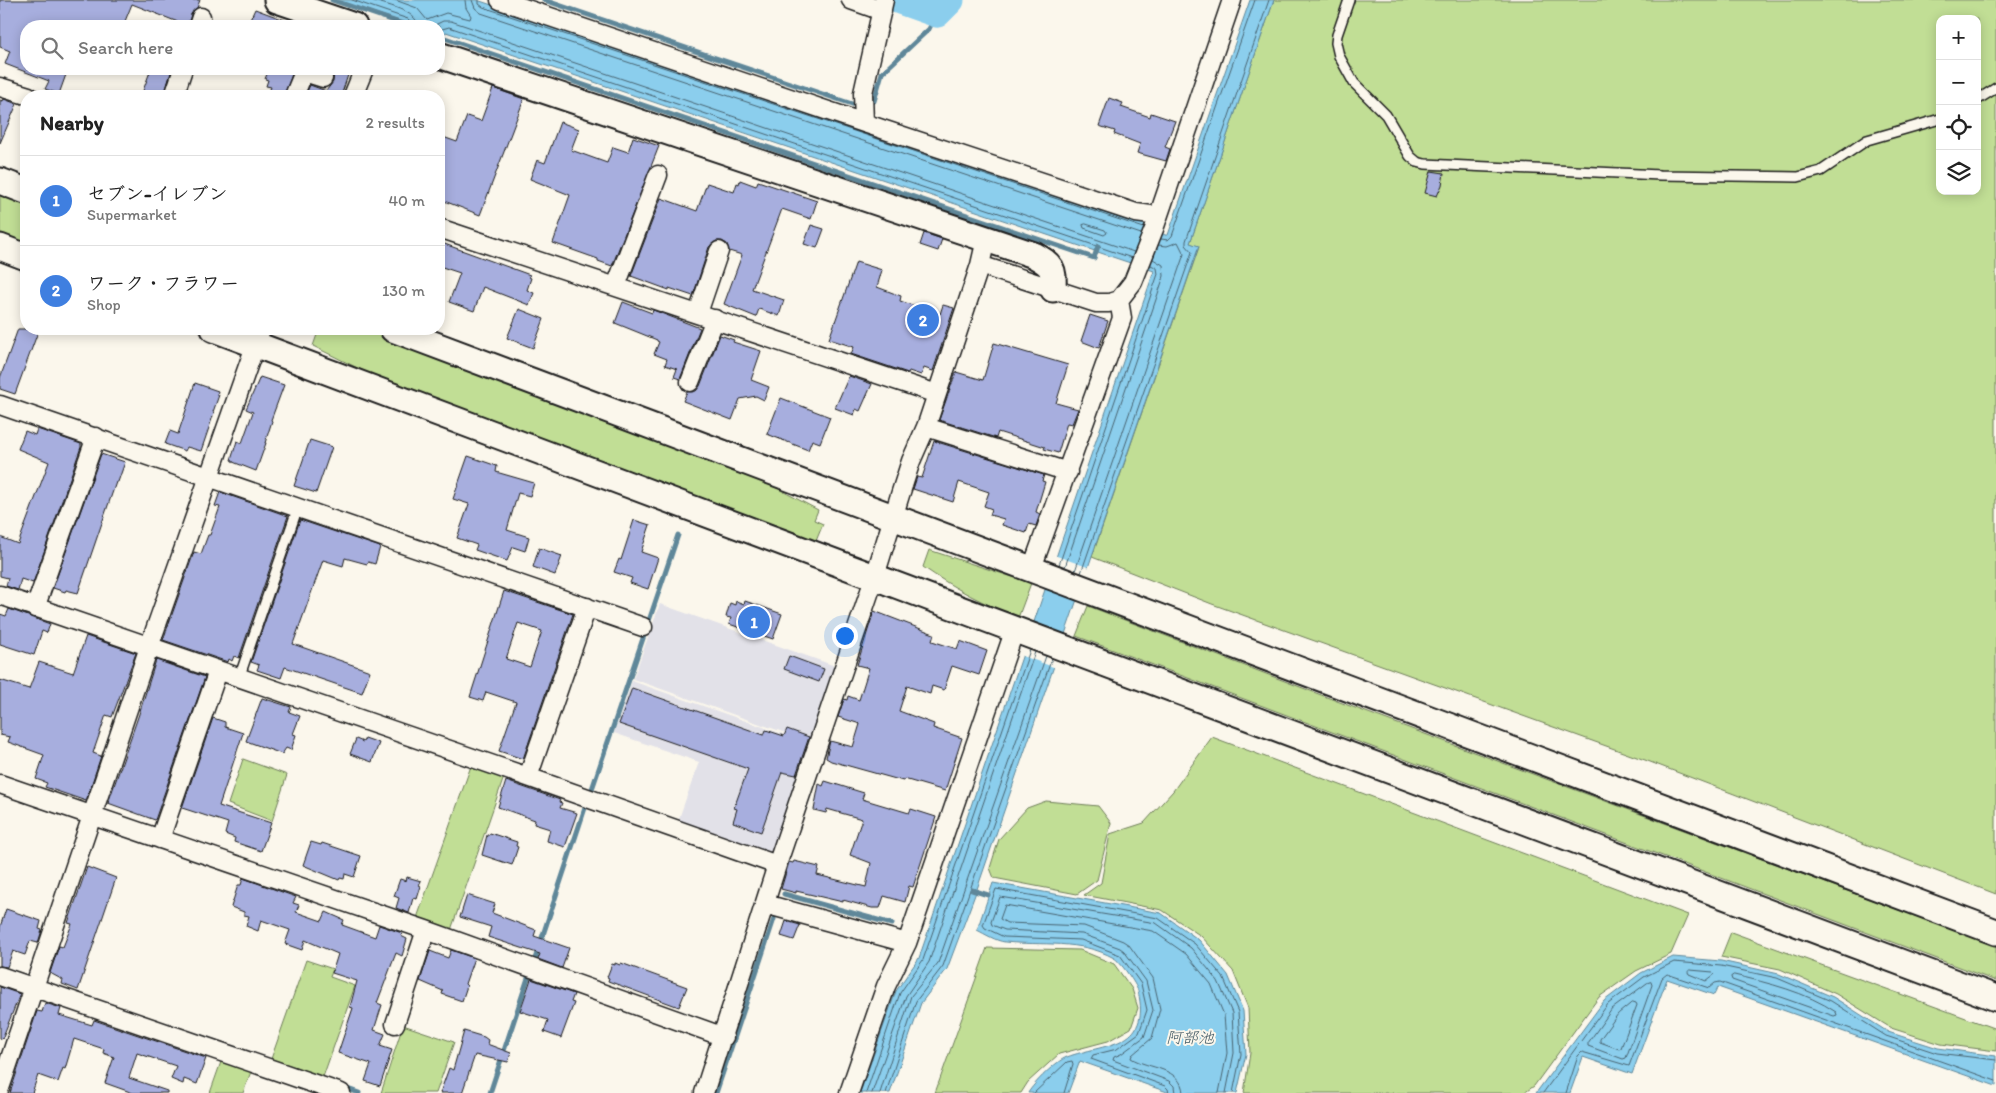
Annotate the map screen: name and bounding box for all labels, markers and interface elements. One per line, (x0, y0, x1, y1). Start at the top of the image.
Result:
map controls (1936, 15, 1981, 195)
button: + (1936, 15, 1981, 60)
search box (20, 20, 445, 75)
icon: search (38, 34, 66, 62)
text: Search here (78, 36, 173, 59)
button: − (1936, 60, 1981, 105)
button: locate (1936, 105, 1981, 150)
text: Nearby (40, 110, 104, 135)
text: 2 results (365, 113, 425, 132)
button: layers (1936, 150, 1981, 195)
text: セブン-イレブン (87, 182, 228, 205)
text: 1 (52, 191, 60, 210)
text: 40 m (388, 191, 425, 210)
text: Supermarket (87, 205, 177, 224)
text: ワーク・フラワー (87, 272, 239, 295)
text: 2 (52, 281, 60, 300)
text: 130 m (382, 281, 425, 300)
text: Shop (87, 295, 121, 314)
pin: 2 (907, 301, 939, 339)
pin: 1 (738, 603, 770, 641)
your location (832, 623, 858, 649)
water label: 阿部池 (1166, 1028, 1215, 1047)

